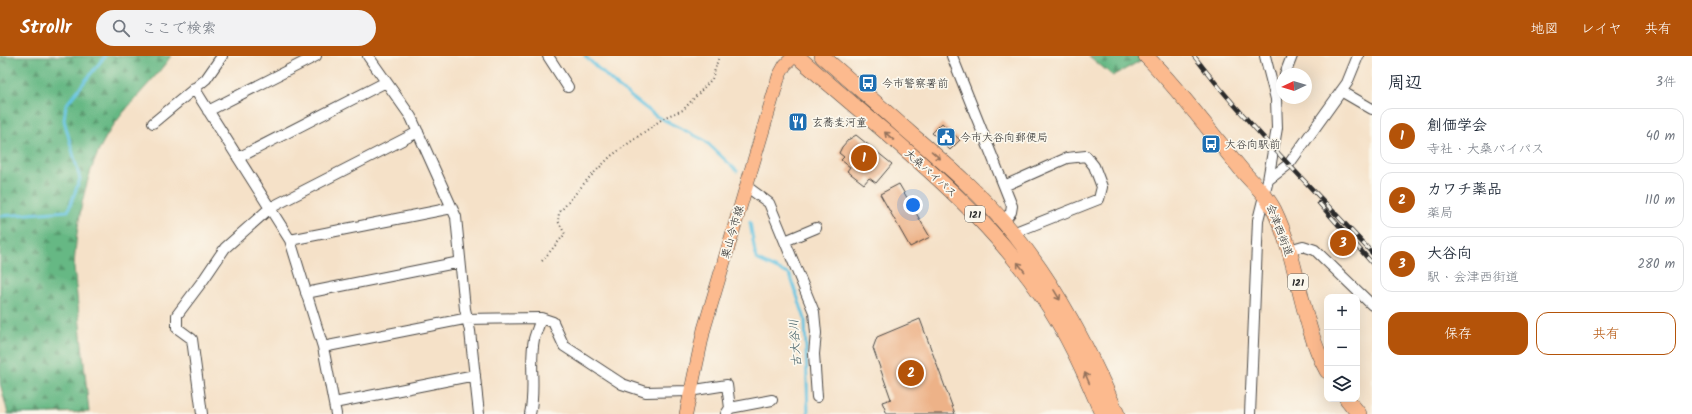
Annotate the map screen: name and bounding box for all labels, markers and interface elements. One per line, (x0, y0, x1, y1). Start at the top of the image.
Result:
search box (96, 10, 376, 46)
text: Strollr (20, 13, 72, 43)
icon: search (110, 17, 132, 39)
text: ここで検索 (142, 17, 217, 41)
text: 地図 (1531, 18, 1559, 40)
text: レイヤ (1581, 18, 1622, 40)
text: 共有 (1644, 18, 1672, 40)
north arrow (1276, 68, 1312, 104)
text: 周辺 (1388, 70, 1422, 97)
bus stop icon: 今市警察署前 (857, 72, 879, 94)
text: 3件 (1656, 72, 1676, 93)
place label: 今市警察署前 (882, 75, 948, 93)
restaurant icon: 玄蕎麦河童 (787, 111, 809, 133)
place label: 玄蕎麦河童 (812, 114, 867, 132)
text: 創価学会 (1427, 114, 1487, 138)
public building icon: 今市大谷向郵便局 (935, 126, 957, 148)
text: 1 (1400, 126, 1404, 147)
text: 40 m (1646, 126, 1675, 147)
place label: 今市大谷向郵便局 (960, 129, 1048, 147)
one-way arrow (884, 131, 894, 140)
bus stop icon: 大谷向駅前 (1200, 133, 1222, 155)
place label: 大谷向駅前 (1225, 136, 1280, 154)
text: 寺社 · 大桑バイパス (1427, 139, 1544, 160)
pin: 1 (851, 143, 877, 173)
street label: 大桑バイパス (900, 145, 961, 202)
one-way arrow (931, 151, 941, 160)
text: カワチ薬品 (1427, 178, 1502, 202)
text: 2 (1398, 190, 1406, 211)
text: 110 m (1645, 190, 1675, 211)
your location (903, 195, 923, 215)
street label: 会津西街道 (1261, 201, 1297, 259)
street label: 栗山今市線 (717, 203, 749, 261)
text: 薬局 (1427, 203, 1453, 224)
road number: 121 (965, 206, 985, 222)
pin: 3 (1330, 228, 1356, 258)
text: 大谷向 (1427, 242, 1472, 266)
text: 3 (1398, 254, 1406, 275)
text: 280 m (1638, 254, 1675, 275)
one-way arrow (1016, 261, 1025, 272)
text: 駅 · 会津西街道 (1427, 267, 1519, 288)
road number: 121 (1288, 274, 1308, 290)
one-way arrow (1054, 289, 1062, 301)
map controls (1324, 294, 1360, 402)
button: + (1324, 294, 1360, 330)
button: 保存 (1388, 312, 1528, 355)
button: 共有 (1536, 312, 1676, 355)
water label: 古大谷川 (784, 318, 807, 368)
button: − (1324, 330, 1360, 366)
pin: 2 (898, 358, 924, 388)
button: layers (1324, 366, 1360, 402)
one-way arrow (1083, 373, 1090, 385)

